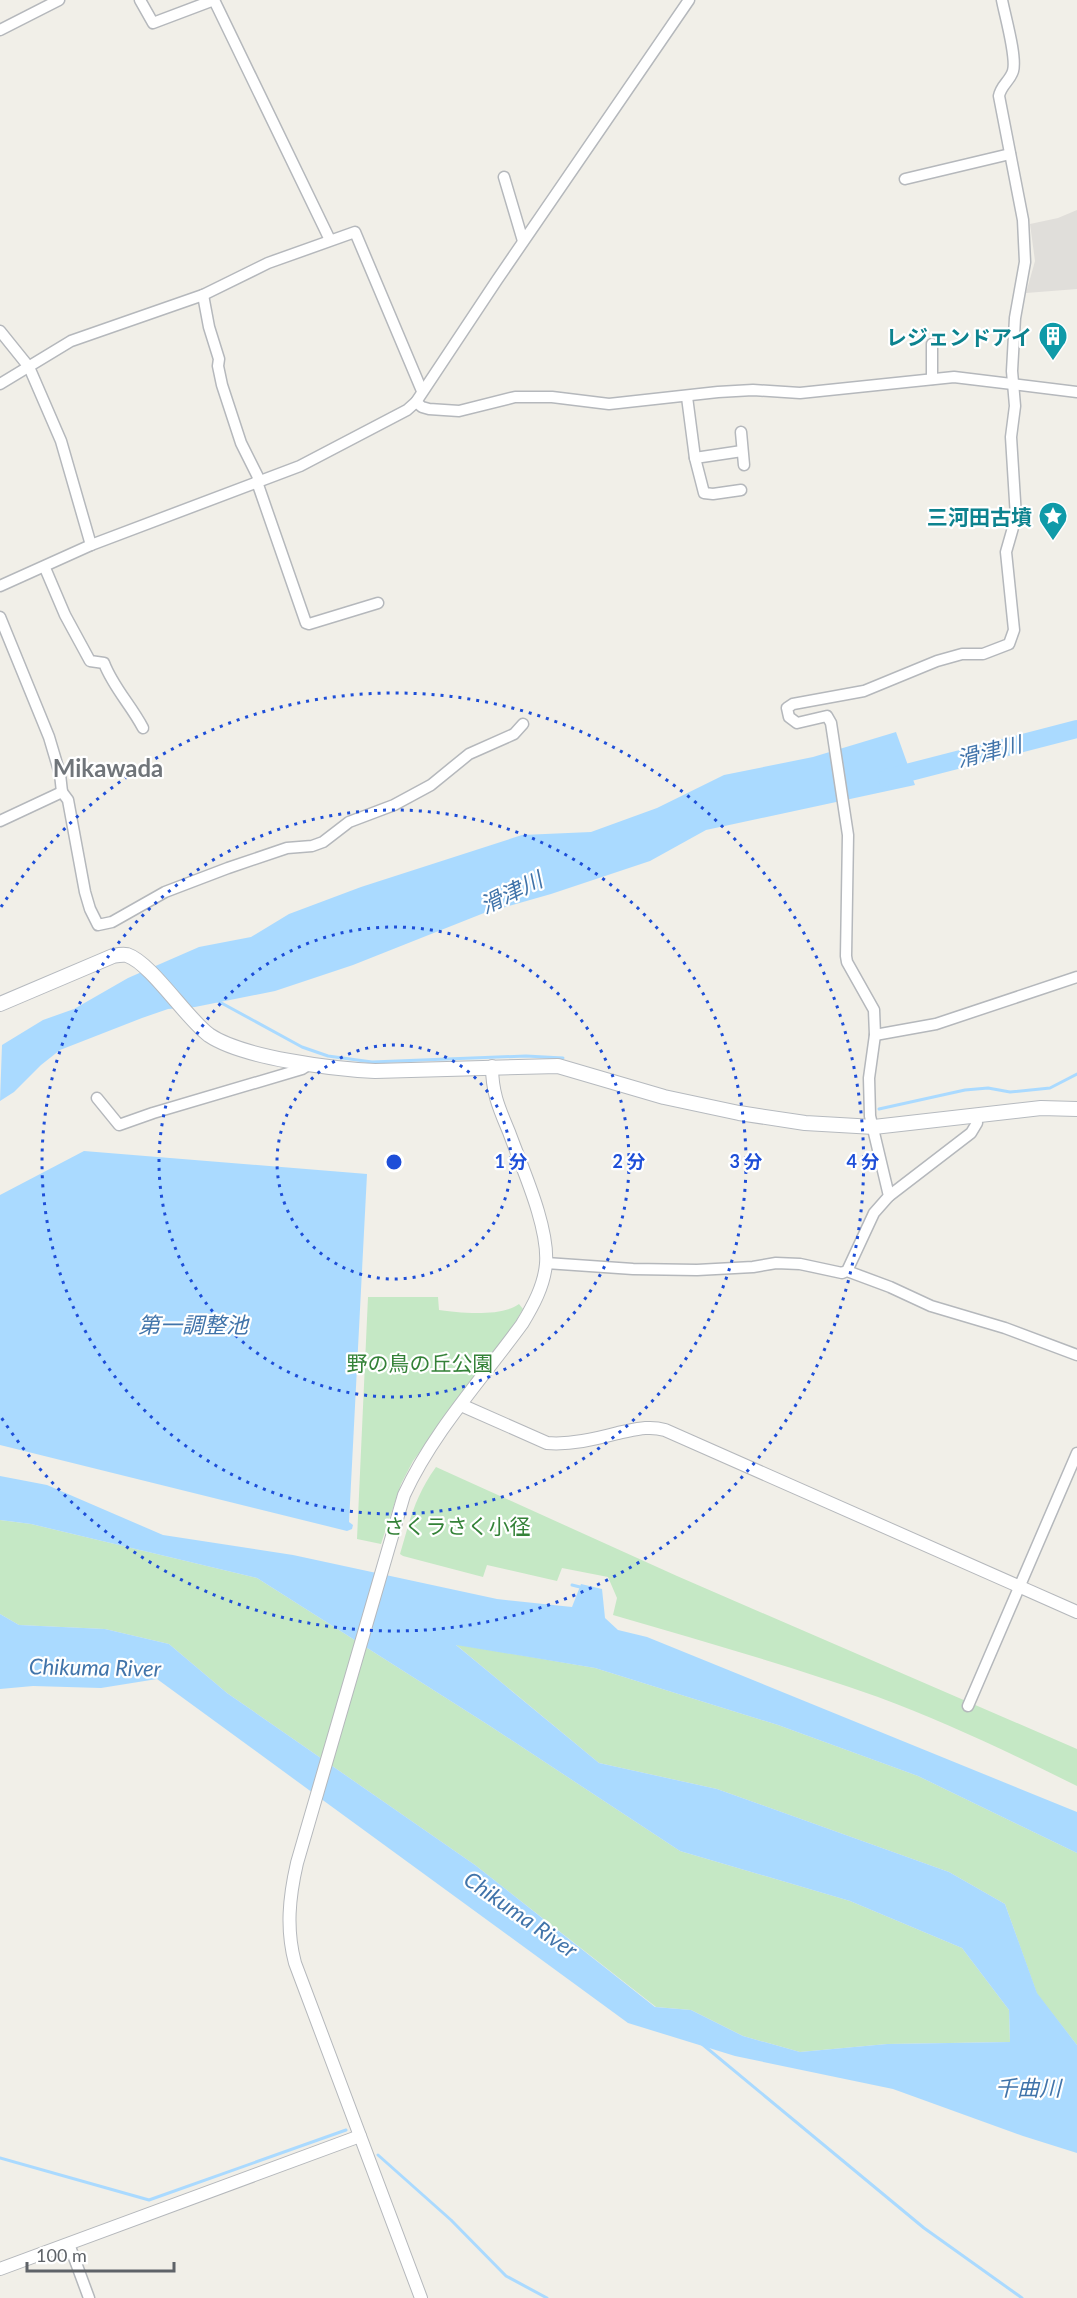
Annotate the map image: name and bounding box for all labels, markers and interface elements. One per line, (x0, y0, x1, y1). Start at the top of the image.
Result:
building icon: レジェンドアイ (1037, 320, 1069, 362)
place label: レジェンドアイ (886, 324, 1032, 349)
place icon: 三河田古墳 (1037, 500, 1069, 542)
place label: 三河田古墳 (927, 504, 1032, 529)
water label: 滑津川 (954, 729, 1026, 772)
district label: Mikawada (53, 753, 163, 782)
water label: 滑津川 (475, 865, 548, 919)
text: 1 分 (495, 1150, 527, 1172)
text: 2 分 (613, 1150, 645, 1172)
text: 3 分 (730, 1150, 762, 1172)
text: 4 分 (847, 1150, 879, 1172)
centre of rings (384, 1152, 404, 1172)
water label: 第一調整池 (138, 1311, 250, 1338)
park label: 野の鳥の丘公園 (347, 1350, 494, 1375)
park label: さくラさく小径 (384, 1513, 531, 1538)
water label: Chikuma River (29, 1652, 162, 1682)
water label: Chikuma River (459, 1865, 583, 1963)
water label: 千曲川 (995, 2074, 1063, 2101)
scale bar (27, 2235, 174, 2273)
text: 100 m (36, 2244, 87, 2266)

